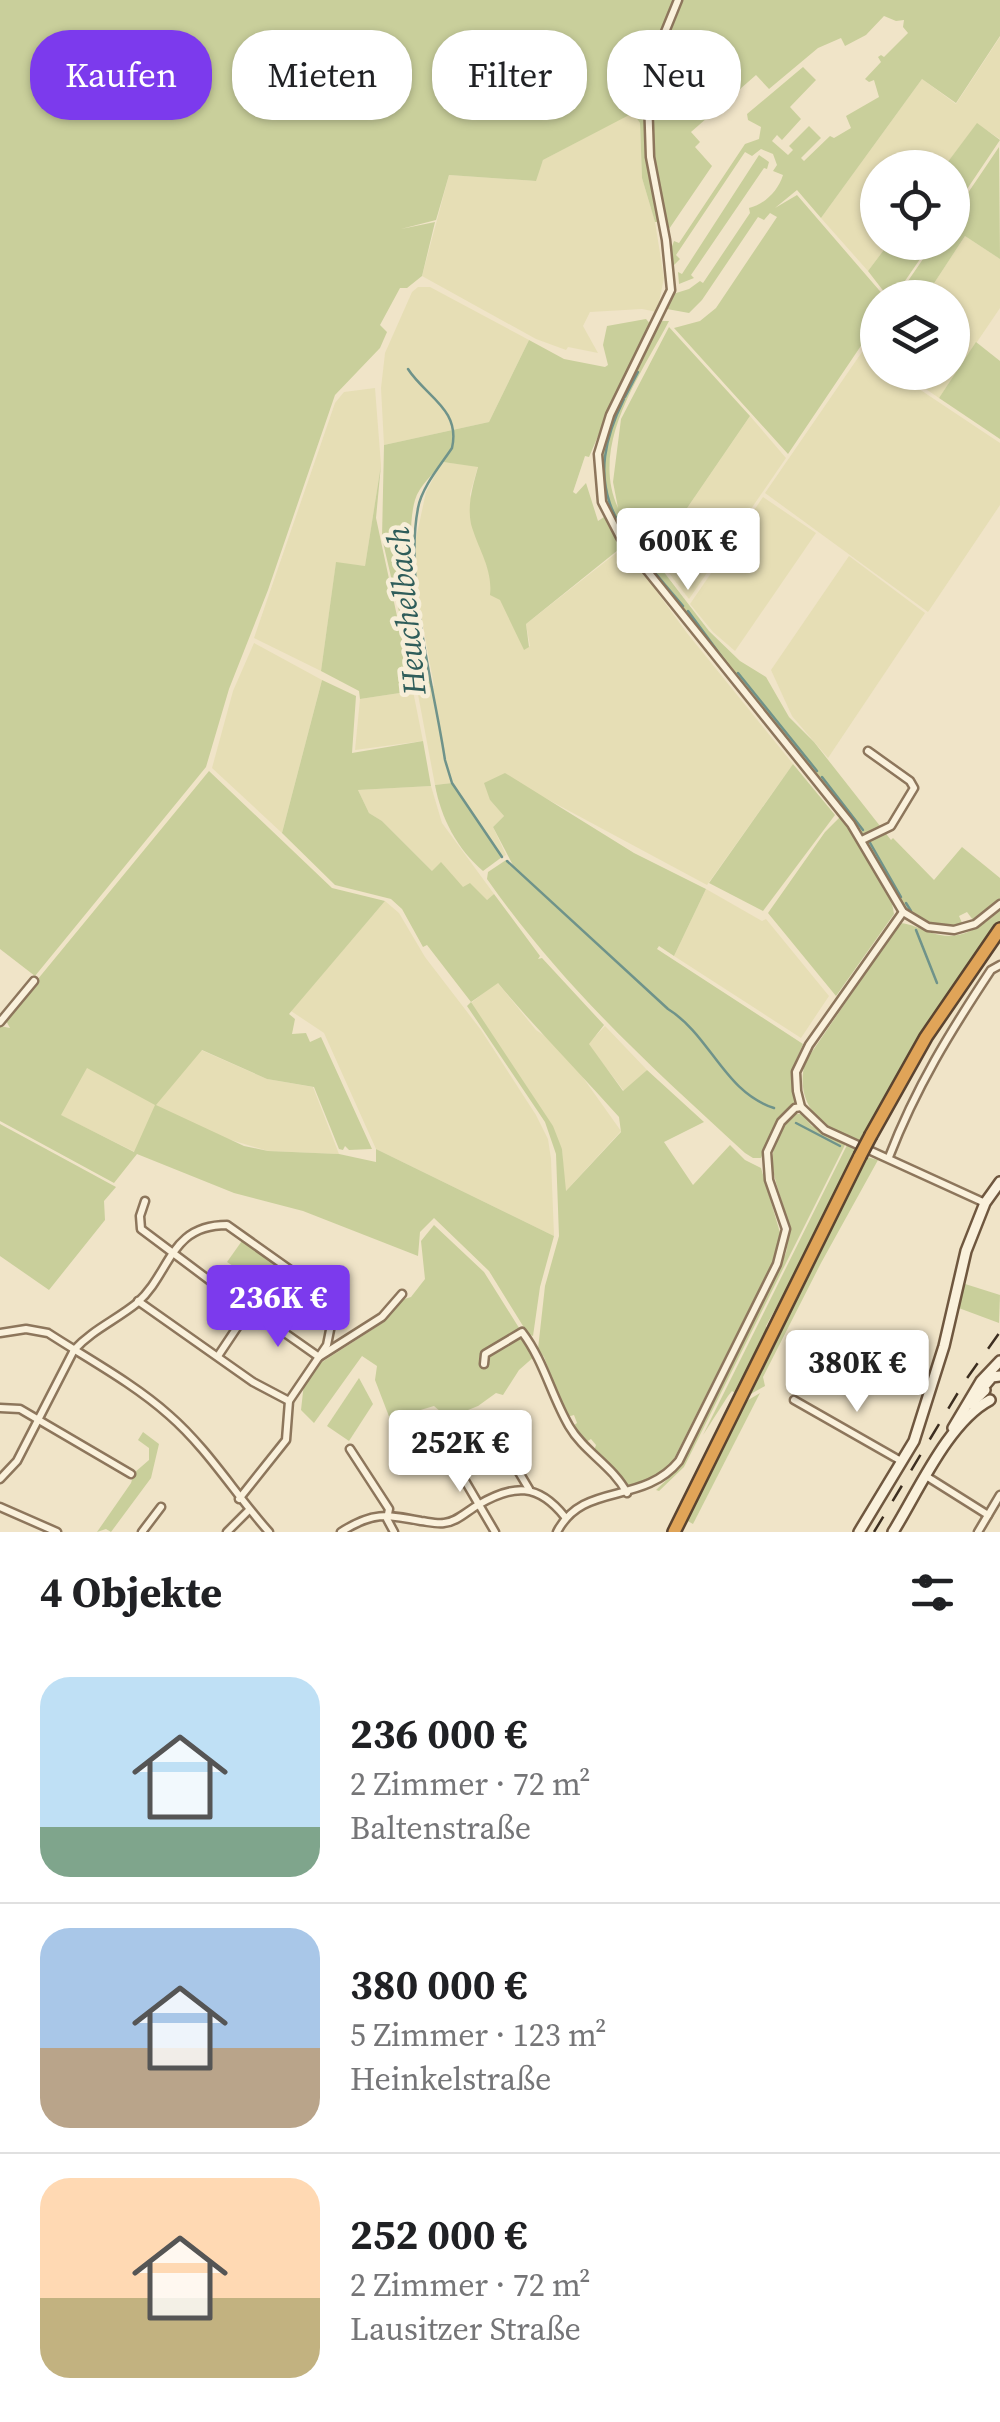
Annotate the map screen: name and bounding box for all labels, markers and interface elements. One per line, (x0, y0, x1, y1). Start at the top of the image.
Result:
chip: Kaufen (30, 30, 212, 120)
chip: Mieten (232, 30, 412, 120)
chip: Filter (432, 30, 587, 120)
chip: Neu (607, 30, 741, 120)
map controls (860, 150, 970, 390)
button: locate (860, 150, 970, 260)
button: layers (860, 280, 970, 390)
pin: 600K € (607, 508, 769, 593)
text: 600K € (639, 518, 737, 562)
water label: Heuchelbach (375, 524, 437, 698)
pin: 236K € (197, 1265, 359, 1350)
text: 236K € (229, 1275, 327, 1319)
pin: 380K € (776, 1330, 938, 1415)
text: 380K € (808, 1340, 906, 1384)
pin: 252K € (379, 1410, 541, 1495)
text: 252K € (411, 1420, 509, 1464)
text: 4 Objekte (40, 1563, 222, 1621)
icon: filters (905, 1565, 960, 1620)
text: 236 000 € (350, 1704, 527, 1762)
icon: home (120, 1717, 240, 1837)
text: 2 Zimmer · 72 m² (350, 1762, 591, 1806)
text: Baltenstraße (350, 1806, 531, 1850)
text: 380 000 € (350, 1955, 527, 2013)
icon: home (120, 1968, 240, 2088)
text: 5 Zimmer · 123 m² (350, 2013, 607, 2057)
text: Heinkelstraße (350, 2057, 551, 2101)
text: 252 000 € (350, 2205, 527, 2263)
icon: home (120, 2218, 240, 2338)
text: 2 Zimmer · 72 m² (350, 2263, 591, 2307)
text: Lausitzer Straße (350, 2307, 581, 2351)

